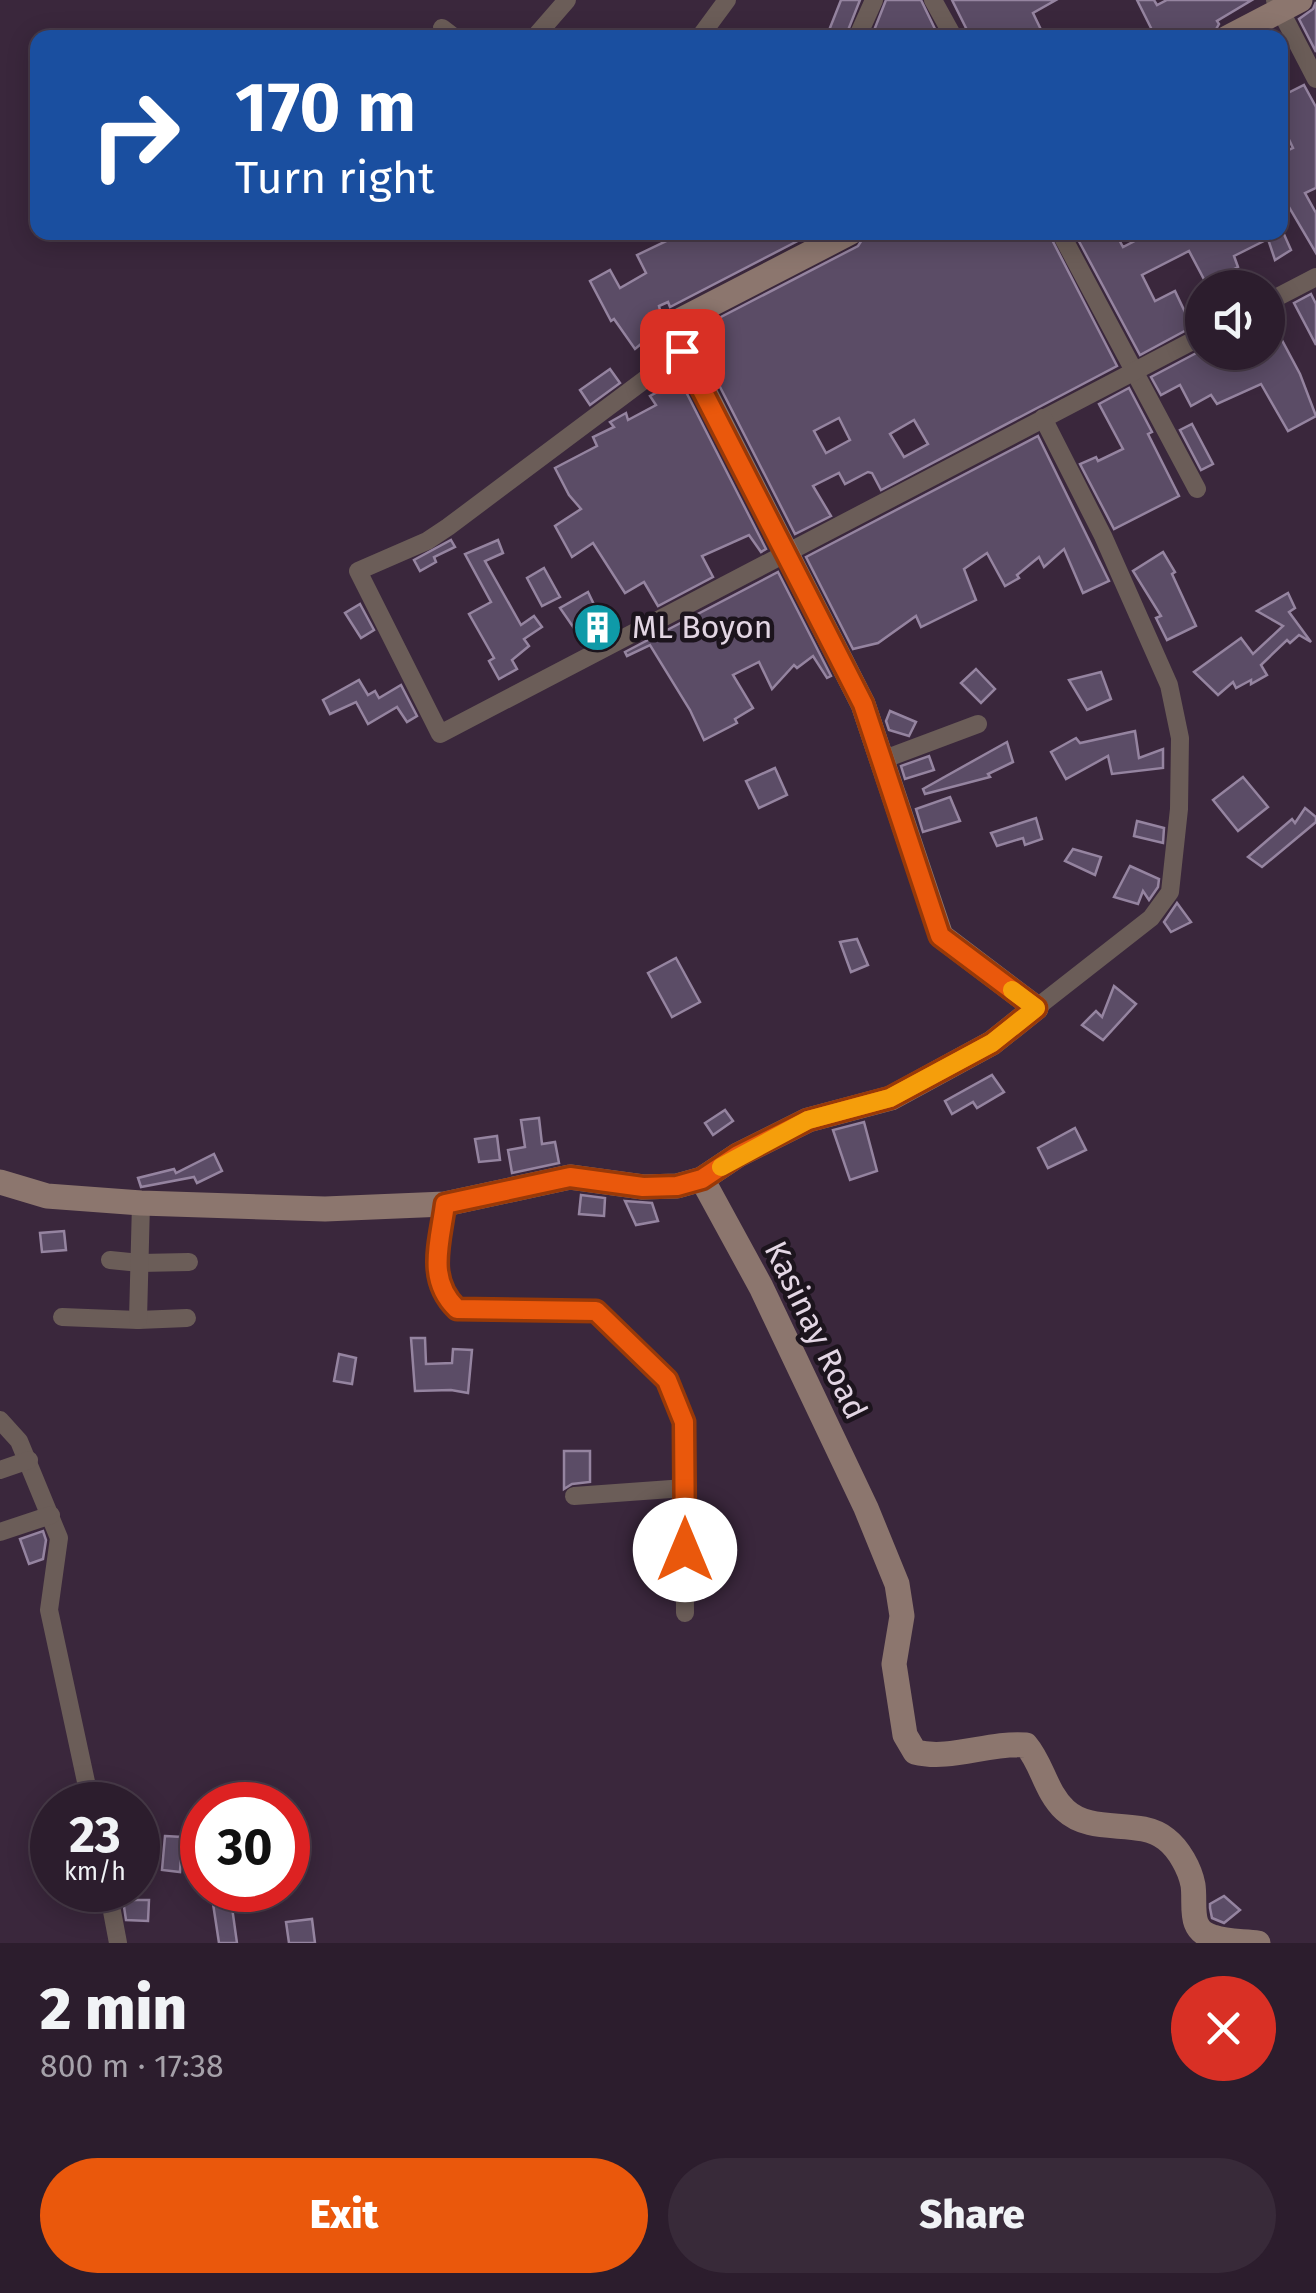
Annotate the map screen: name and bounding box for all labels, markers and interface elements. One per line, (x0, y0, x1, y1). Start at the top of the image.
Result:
text: 170 m (235, 66, 416, 150)
icon: right (70, 70, 200, 200)
text: Turn right (235, 151, 434, 205)
map controls (1185, 270, 1285, 370)
button: sound (1185, 270, 1285, 370)
pin (640, 309, 725, 394)
icon: arrive (655, 324, 710, 379)
building icon: ML Boyon (571, 601, 623, 653)
place label: ML Boyon (632, 608, 772, 646)
street label: Kasinay Road (757, 1235, 875, 1425)
position arrow (633, 1498, 737, 1602)
speed limit sign: 30 (180, 1782, 310, 1912)
text: 23 (69, 1805, 121, 1865)
text: km/h (64, 1857, 126, 1887)
text: 2 min (40, 1973, 187, 2045)
button: close (1171, 1976, 1276, 2081)
text: 800 m · 17:38 (40, 2047, 224, 2085)
button: Exit (40, 2158, 648, 2273)
button: Share (668, 2158, 1276, 2273)

